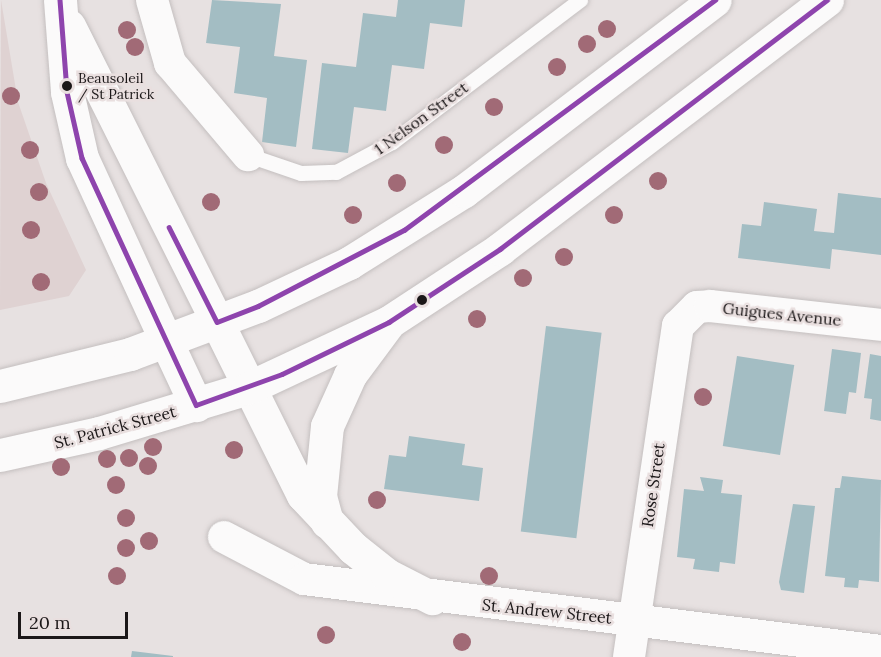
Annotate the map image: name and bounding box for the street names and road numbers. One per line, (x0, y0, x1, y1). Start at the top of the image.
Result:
street label: 1 Nelson Street (370, 78, 472, 158)
street label: Guigues Avenue (722, 298, 842, 330)
street label: St. Patrick Street (52, 402, 178, 452)
street label: Rose Street (638, 442, 668, 528)
street label: St. Andrew Street (481, 595, 613, 627)

